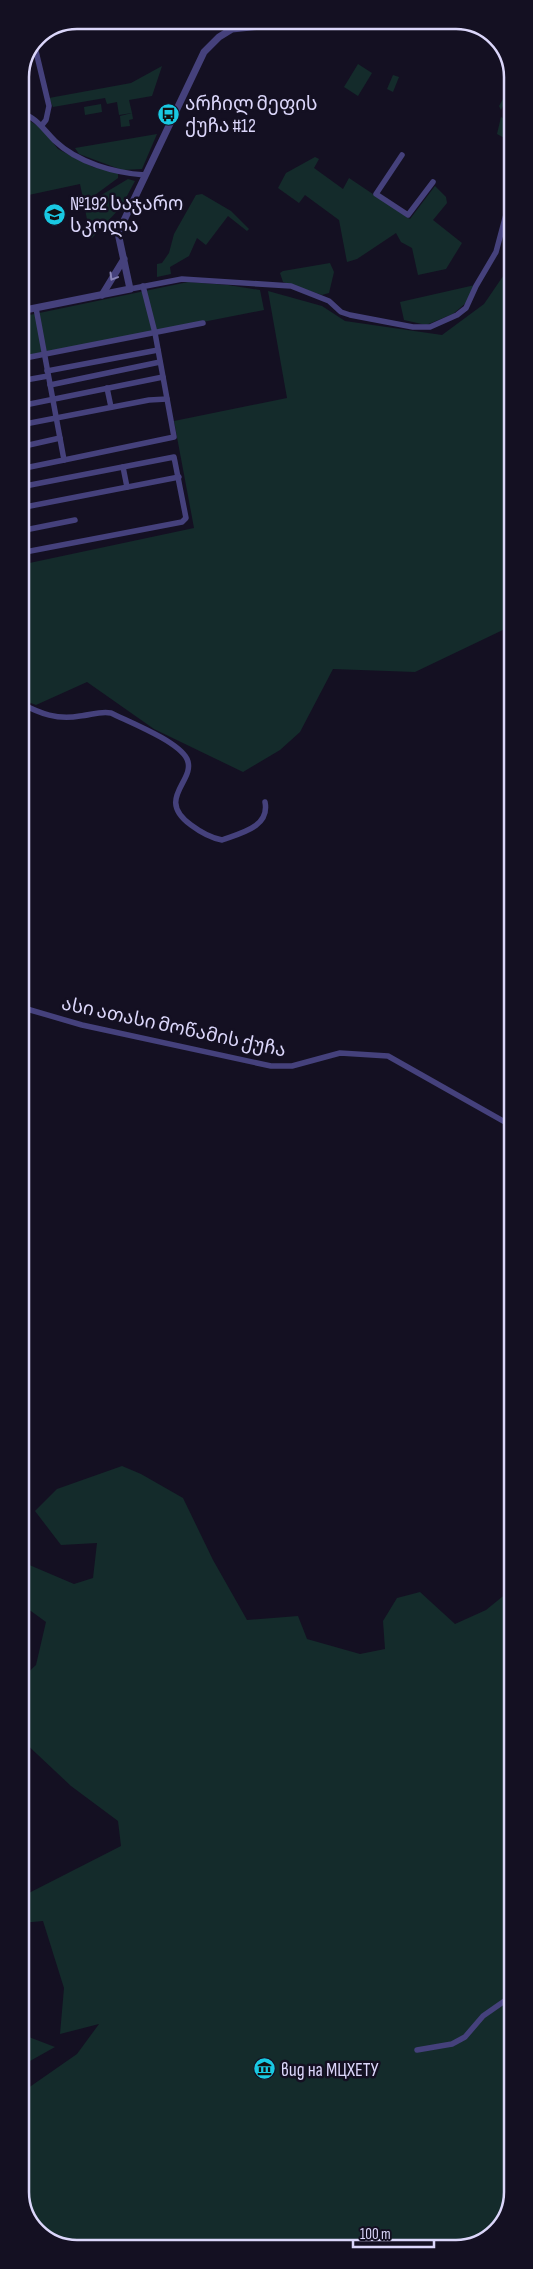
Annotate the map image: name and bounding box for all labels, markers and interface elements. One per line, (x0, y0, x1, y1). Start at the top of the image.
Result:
place label: არჩილ მეფის ქუჩა #12 (185, 93, 318, 138)
bus stop icon: არჩილ მეფის ქუჩა #12 (157, 102, 181, 126)
place label: №192 საჯარო სკოლა (70, 193, 183, 238)
school or university icon: №192 საჯარო სკოლა (42, 202, 66, 226)
one-way arrow (109, 271, 119, 280)
street label: ასი ათასი მოწამის ქუჩა (59, 992, 288, 1063)
museum icon: вид на МЦХЕТУ (253, 2057, 277, 2081)
place label: вид на МЦХЕТУ (281, 2059, 379, 2082)
scale bar (353, 2216, 434, 2248)
text: 100 m (360, 2225, 391, 2244)

